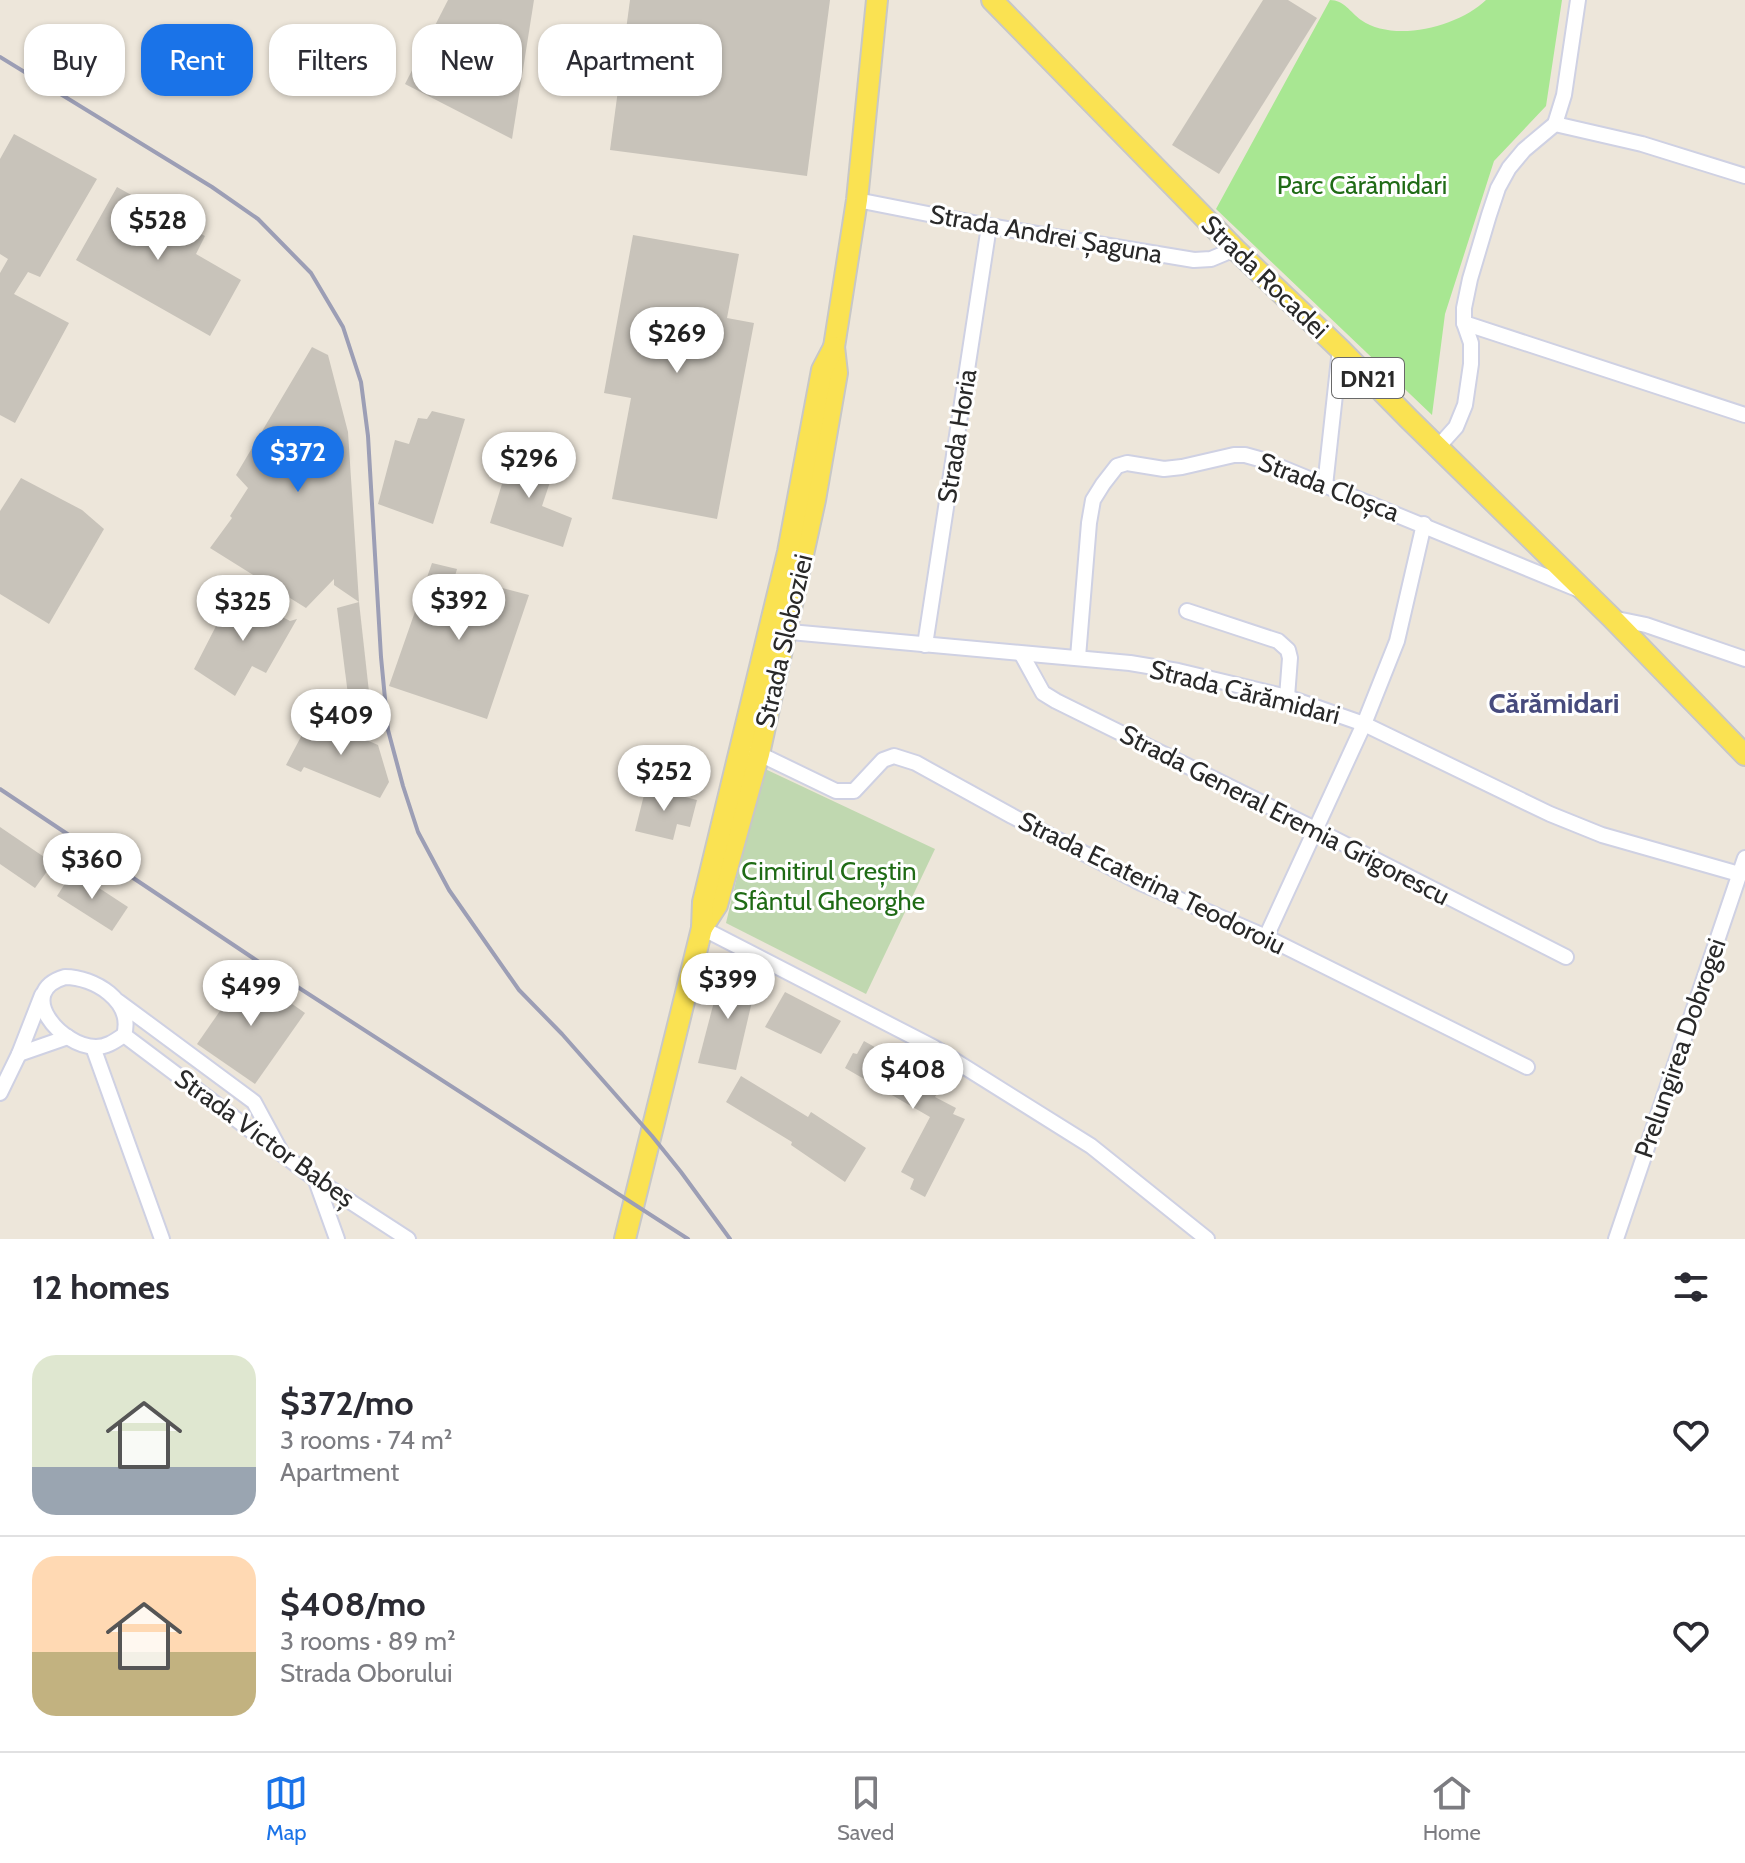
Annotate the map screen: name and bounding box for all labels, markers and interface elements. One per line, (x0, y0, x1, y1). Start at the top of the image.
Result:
chip: Buy (24, 24, 125, 96)
chip: Rent (141, 24, 253, 96)
chip: Filters (269, 24, 396, 96)
chip: New (412, 24, 522, 96)
chip: Apartment (538, 24, 722, 96)
park label: Parc Cărămidari (1277, 169, 1447, 201)
pin: $528 (111, 194, 205, 262)
street label: Strada Andrei Șaguna (927, 198, 1165, 271)
text: $528 (129, 204, 187, 236)
street label: Strada Rocadei (1195, 209, 1335, 345)
pin: $269 (630, 307, 724, 375)
text: $269 (648, 317, 706, 349)
road number: DN21 (1332, 358, 1404, 398)
street label: Strada Horia (931, 366, 983, 505)
pin: $372 (251, 426, 345, 494)
pin: $296 (482, 432, 576, 500)
text: $372 (270, 436, 326, 468)
text: $296 (500, 442, 558, 474)
street label: Strada Cloșca (1254, 446, 1404, 530)
street label: Strada Sloboziei (748, 551, 820, 731)
pin: $392 (412, 574, 506, 642)
pin: $325 (196, 575, 290, 643)
text: $392 (430, 584, 488, 616)
text: $325 (215, 585, 271, 617)
street label: Strada Cărămidari (1147, 653, 1343, 731)
district label: Cărămidari (1489, 686, 1619, 720)
pin: $409 (294, 689, 388, 757)
text: $409 (309, 699, 373, 731)
street label: Strada General Eremia Grigorescu (1115, 718, 1455, 912)
pin: $252 (617, 745, 711, 813)
text: $252 (636, 755, 692, 787)
street label: Strada Ecaterina Teodoroiu (1013, 804, 1291, 962)
pin: $360 (45, 833, 139, 901)
text: $360 (61, 843, 123, 875)
park label: Cimitirul Creștin Sfântul Gheorghe (733, 855, 925, 917)
street label: Prelungirea Dobrogei (1627, 934, 1733, 1162)
pin: $399 (681, 953, 775, 1021)
pin: $499 (204, 960, 298, 1028)
text: $399 (699, 963, 757, 995)
text: $499 (221, 970, 281, 1002)
pin: $408 (866, 1043, 960, 1111)
text: $408 (880, 1053, 946, 1085)
street label: Strada Victor Babeș (168, 1062, 361, 1215)
icon: filters (1669, 1265, 1713, 1309)
text: 12 homes (32, 1266, 170, 1308)
text: $372/mo (280, 1382, 414, 1424)
icon: home (96, 1387, 192, 1483)
icon: heart (1669, 1413, 1713, 1457)
text: 3 rooms · 74 m² (280, 1424, 452, 1456)
text: Apartment (280, 1456, 399, 1488)
text: $408/mo (280, 1583, 426, 1625)
icon: home (96, 1588, 192, 1684)
icon: heart (1669, 1614, 1713, 1658)
text: 3 rooms · 89 m² (280, 1625, 456, 1657)
text: Strada Oborului (280, 1657, 453, 1689)
tab: Map (264, 1771, 308, 1846)
tab: Saved (837, 1771, 894, 1846)
tab: Home (1423, 1771, 1481, 1846)

